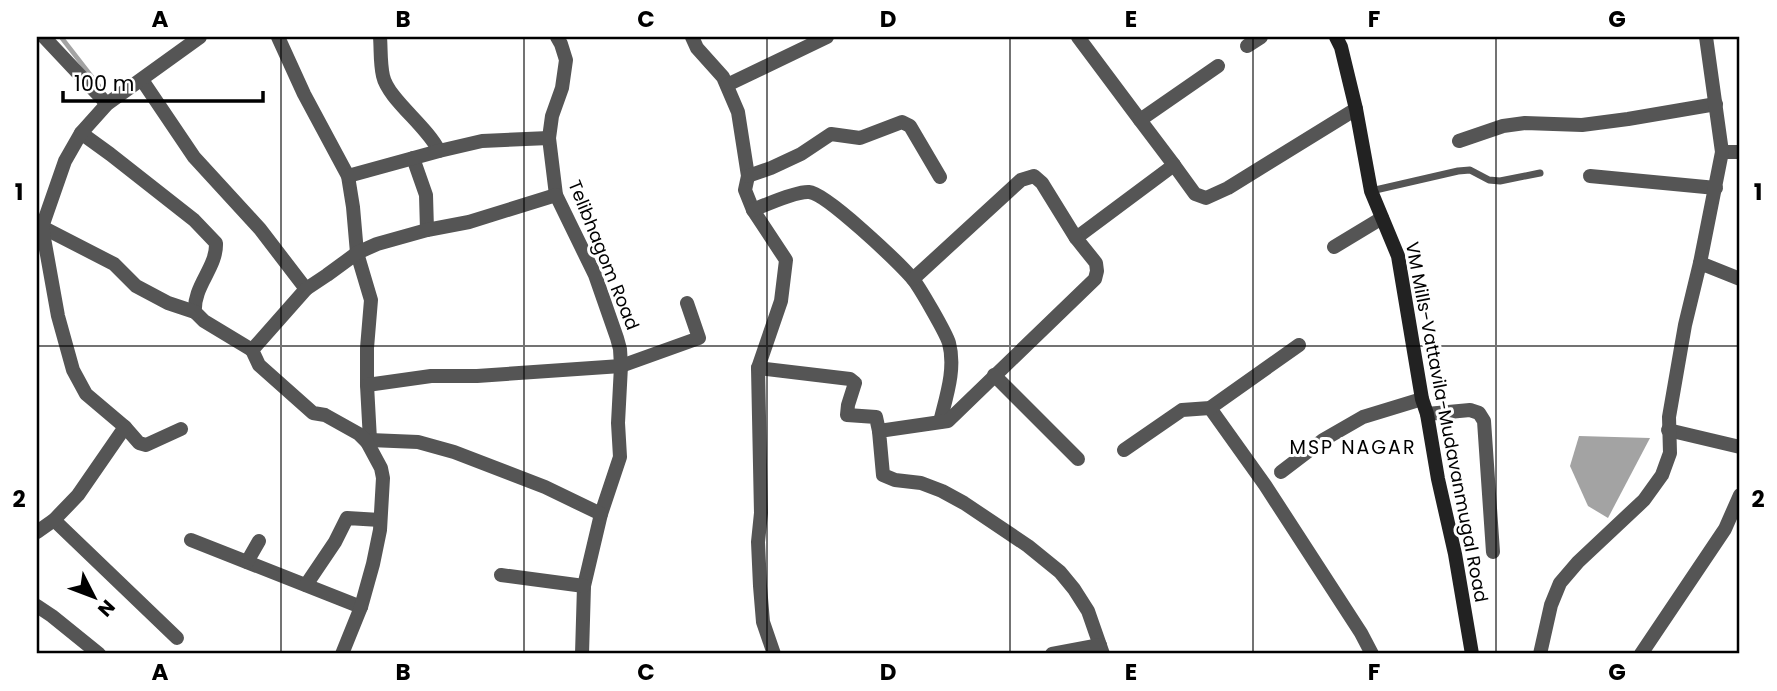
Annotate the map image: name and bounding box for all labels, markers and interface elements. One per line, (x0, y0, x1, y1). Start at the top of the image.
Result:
text: A (152, 3, 169, 35)
text: B (395, 3, 411, 35)
text: C (637, 3, 655, 35)
text: D (880, 3, 896, 35)
text: E (1125, 3, 1137, 35)
text: F (1368, 3, 1380, 35)
text: G (1608, 3, 1626, 35)
scale bar (63, 60, 262, 104)
text: 100 m (74, 69, 134, 98)
text: 1 (15, 176, 23, 208)
street label: Telibhagom Road (563, 176, 645, 334)
text: 1 (1754, 176, 1762, 208)
street label: VM Mills-Vattavila-Mudavanmugal Road (1400, 240, 1494, 604)
district label: MSP NAGAR (1290, 434, 1416, 461)
text: 2 (12, 483, 26, 515)
text: 2 (1751, 483, 1765, 515)
north arrow (60, 562, 130, 632)
text: N (91, 594, 121, 622)
text: A (152, 656, 169, 688)
text: B (395, 656, 411, 688)
text: C (637, 656, 655, 688)
text: D (880, 656, 896, 688)
text: E (1125, 656, 1137, 688)
text: F (1368, 656, 1380, 688)
text: G (1608, 656, 1626, 688)

